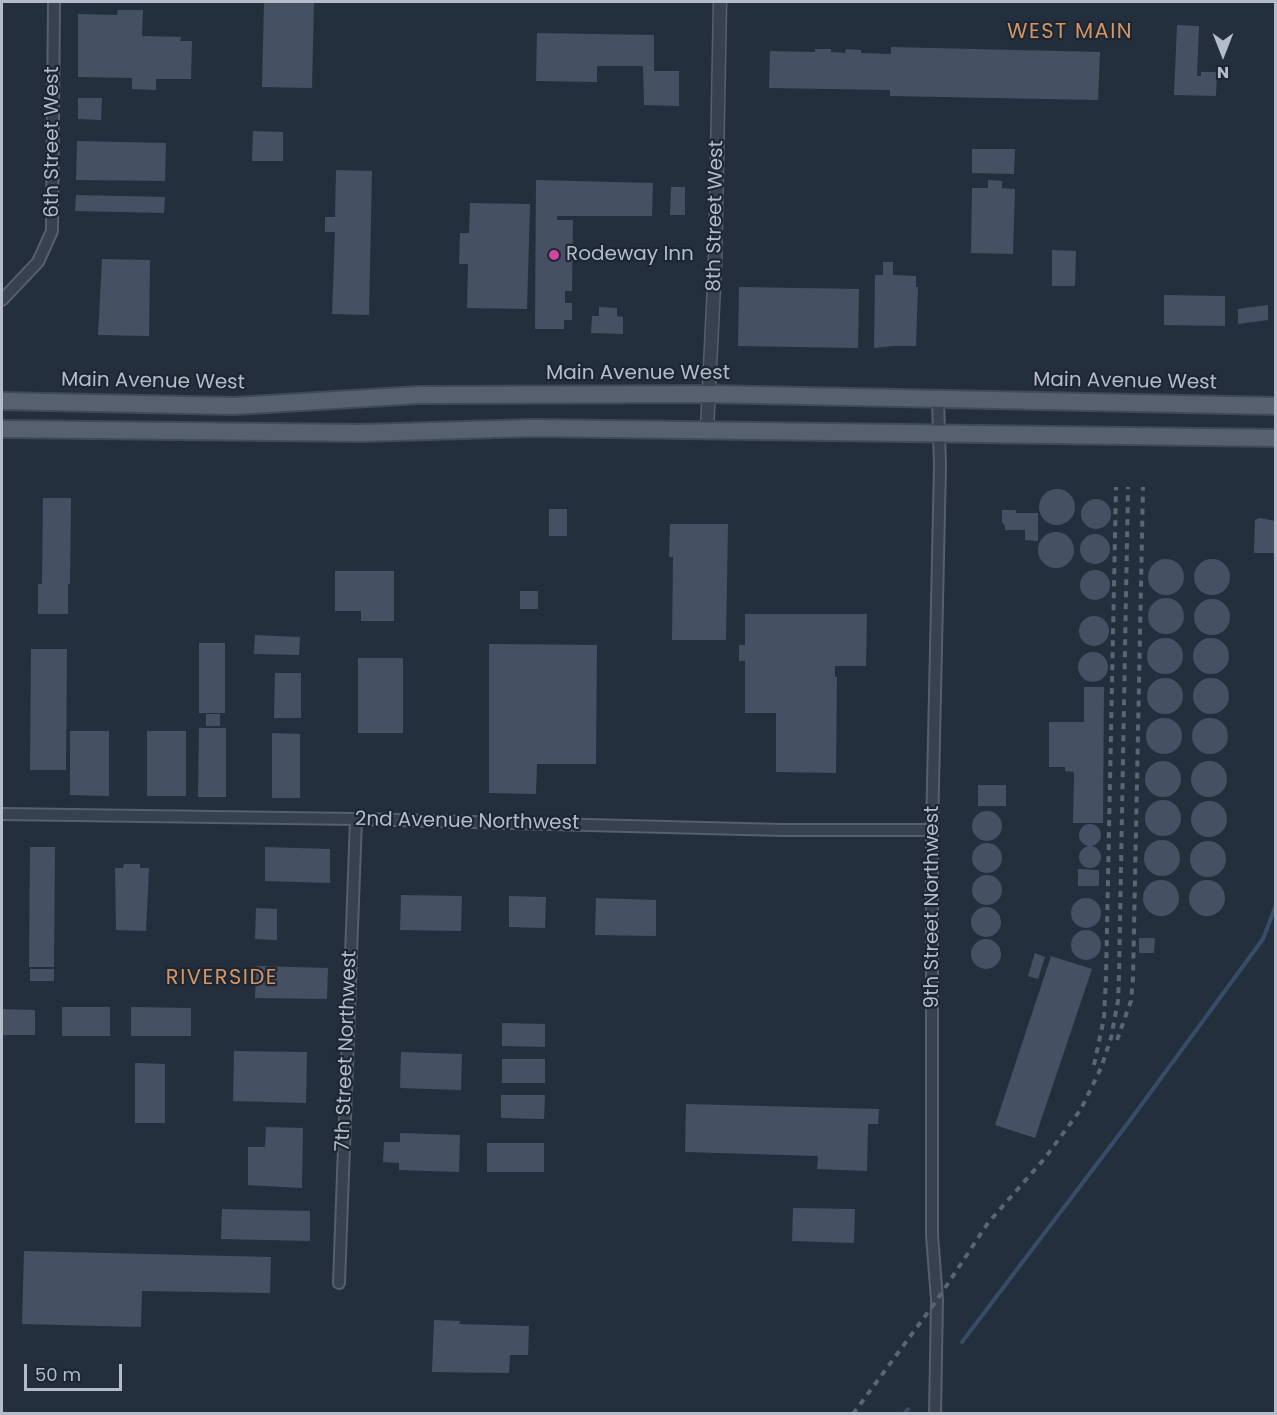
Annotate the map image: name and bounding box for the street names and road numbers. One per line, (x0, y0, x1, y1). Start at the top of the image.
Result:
street label: 6th Street West (41, 66, 65, 218)
street label: 8th Street West (703, 140, 729, 292)
street label: Main Avenue West (546, 362, 730, 386)
street label: Main Avenue West (61, 368, 245, 396)
street label: Main Avenue West (1033, 368, 1217, 396)
street label: 9th Street Northwest (921, 806, 945, 1008)
street label: 2nd Avenue Northwest (355, 808, 579, 836)
street label: 7th Street Northwest (331, 950, 363, 1152)

